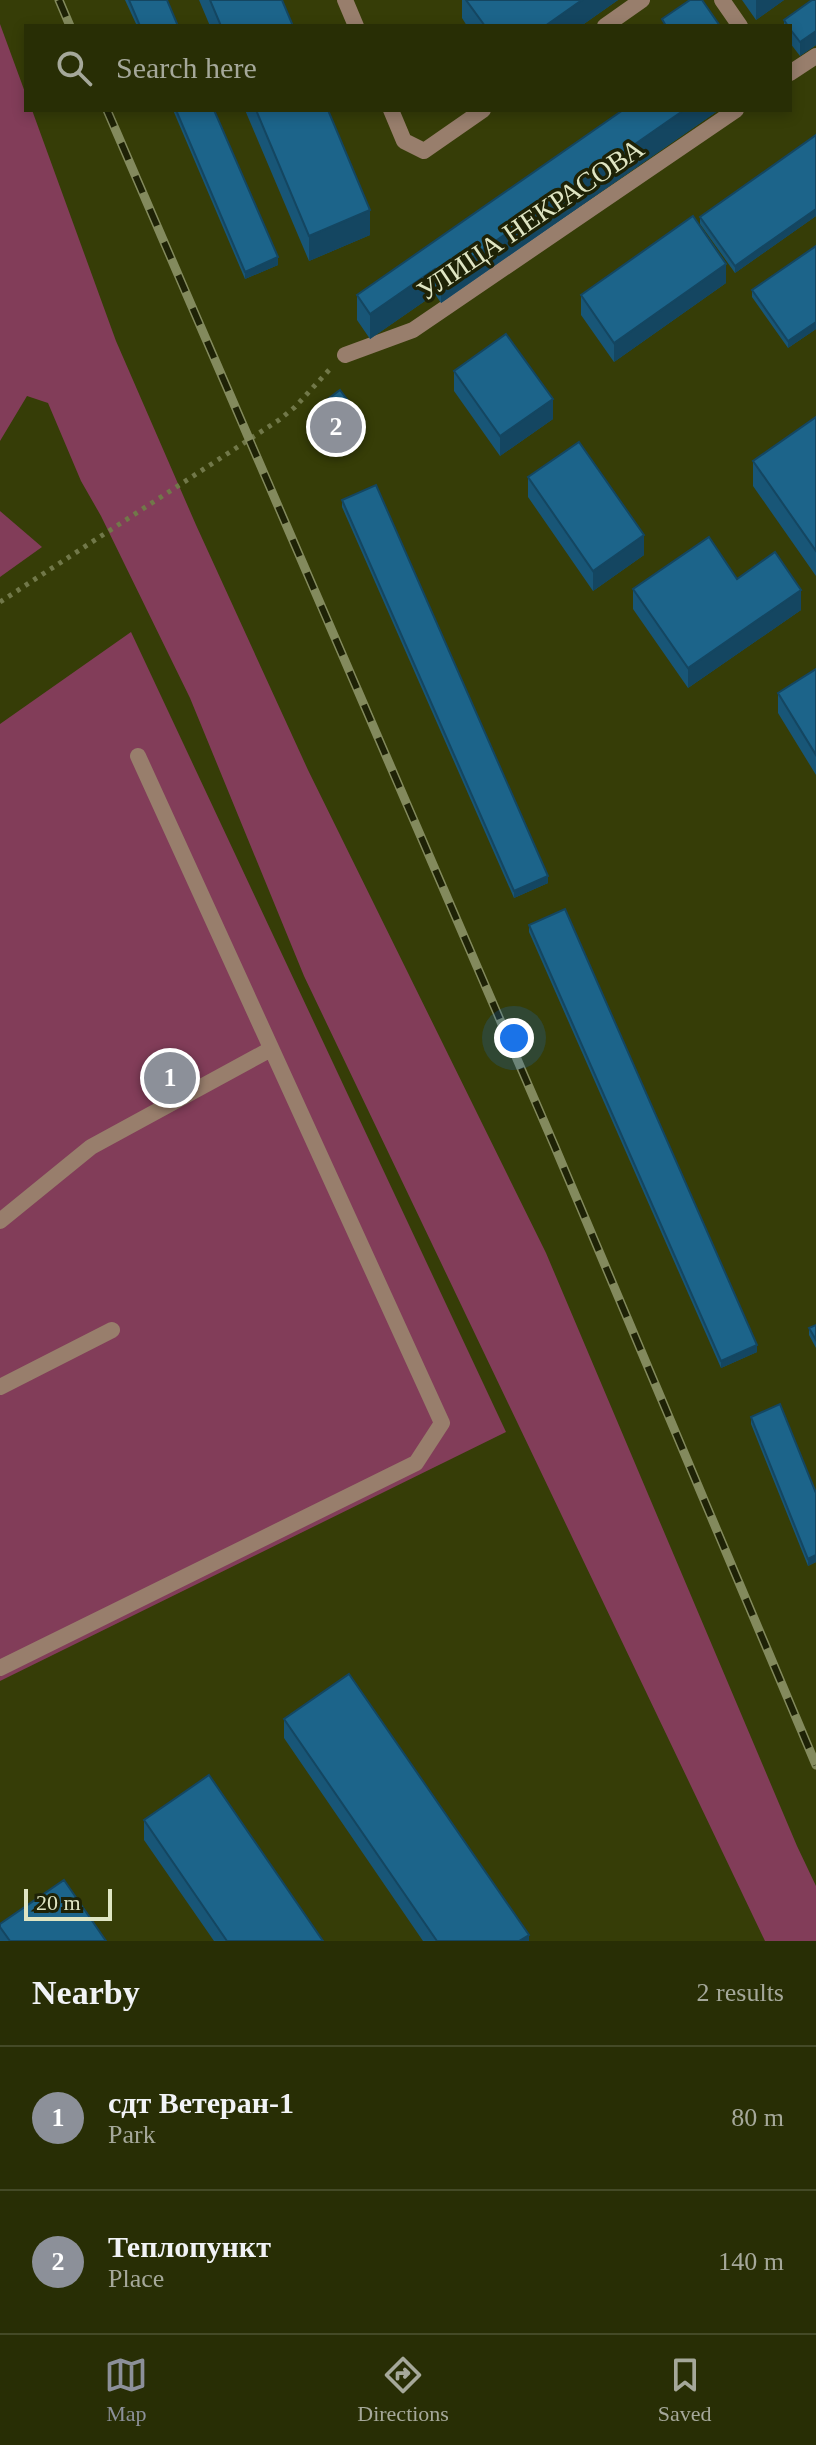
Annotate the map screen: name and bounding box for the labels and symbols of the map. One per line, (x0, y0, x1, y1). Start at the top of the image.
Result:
street label: УЛИЦА НЕКРАСОВА (411, 132, 650, 307)
pin: 2 (310, 397, 362, 457)
your location (494, 1018, 534, 1058)
pin: 1 (144, 1048, 196, 1108)
scale bar (24, 1885, 112, 1921)

